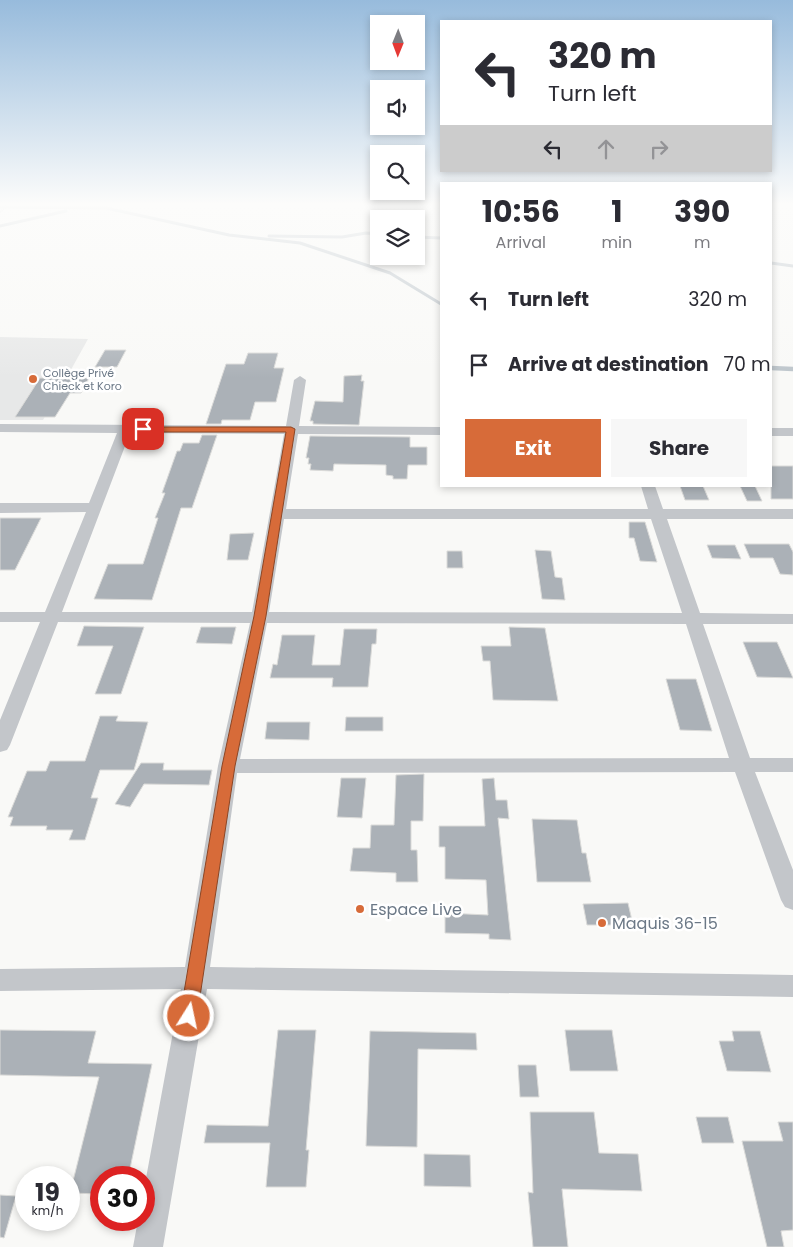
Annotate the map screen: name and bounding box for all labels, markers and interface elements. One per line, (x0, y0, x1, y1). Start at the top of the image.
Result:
north arrow (370, 15, 425, 70)
map controls (370, 15, 425, 265)
text: 320 m (548, 31, 656, 80)
icon: left (465, 40, 530, 105)
text: Turn left (548, 78, 636, 109)
button: sound (370, 80, 425, 135)
icon: left (539, 135, 567, 163)
icon: ahead (592, 135, 620, 163)
icon: right (645, 135, 673, 163)
button: search (370, 145, 425, 200)
text: 10:56 (482, 190, 560, 233)
text: 1 (611, 190, 623, 233)
text: 390 (674, 190, 730, 233)
button: layers (370, 210, 425, 265)
text: Arrival (496, 231, 546, 254)
text: min (602, 231, 632, 254)
text: m (694, 231, 710, 254)
icon: left (465, 286, 493, 314)
text: Turn left (508, 286, 589, 313)
text: 320 m (688, 286, 747, 313)
icon: arrive (465, 351, 493, 379)
text: Arrive at destination (508, 351, 709, 378)
text: 70 m (724, 351, 771, 378)
place label: Collège Privé Chieck et Koro (43, 365, 122, 394)
marker: Collège Privé Chieck et Koro (27, 373, 39, 385)
pin (122, 408, 164, 450)
icon: arrive (129, 415, 157, 443)
button: Exit (465, 419, 601, 477)
button: Share (611, 419, 747, 477)
place label: Espace Live (370, 898, 462, 921)
marker: Espace Live (354, 903, 366, 915)
place label: Maquis 36-15 (612, 912, 718, 935)
marker: Maquis 36-15 (596, 917, 608, 929)
position arrow (162, 989, 214, 1041)
speed limit sign: 30 (90, 1166, 155, 1231)
text: 19 (35, 1175, 60, 1210)
text: km/h (32, 1202, 63, 1219)

